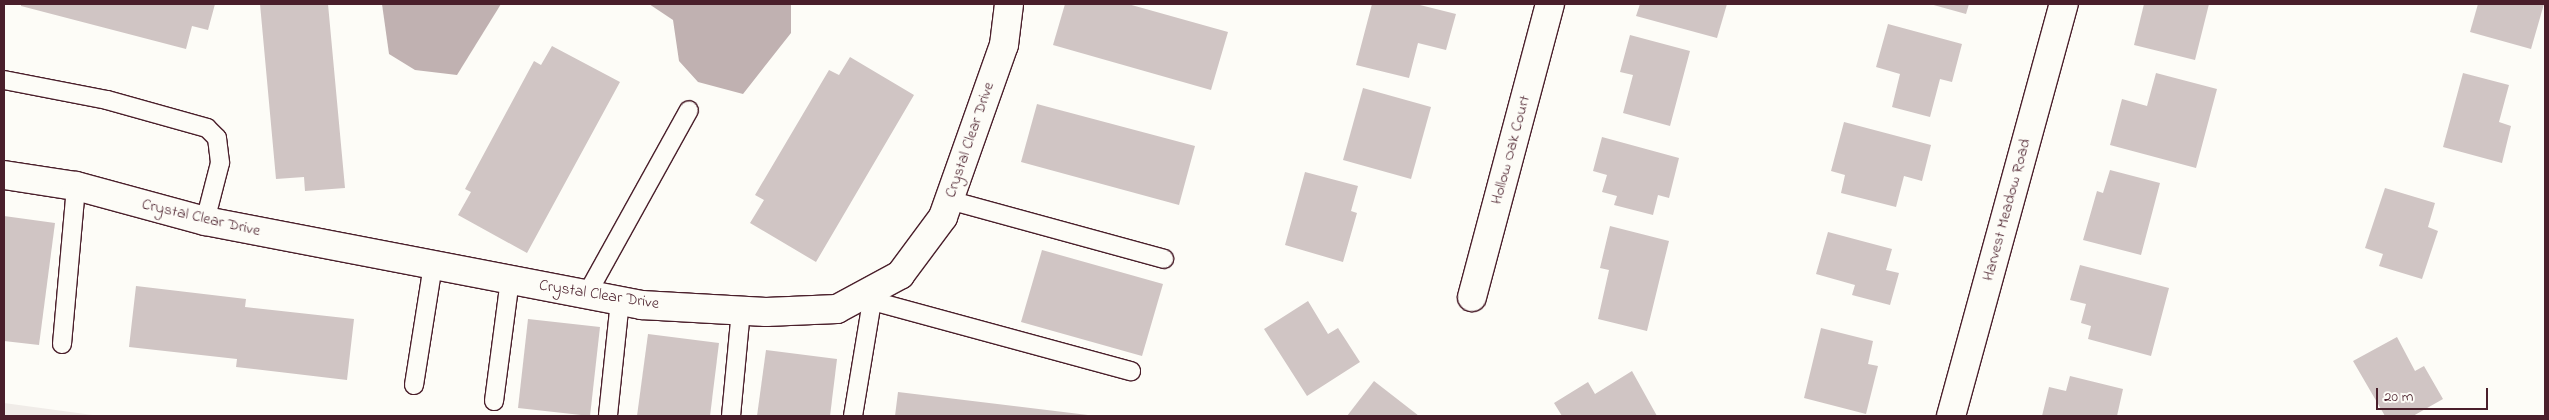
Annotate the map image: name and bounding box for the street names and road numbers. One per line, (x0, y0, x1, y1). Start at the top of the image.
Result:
street label: Crystal Clear Drive (941, 80, 999, 200)
street label: Hollow Oak Court (1487, 93, 1535, 207)
street label: Harvest Meadow Road (1979, 137, 2035, 283)
street label: Crystal Clear Drive (140, 195, 262, 241)
street label: Crystal Clear Drive (538, 276, 660, 314)

